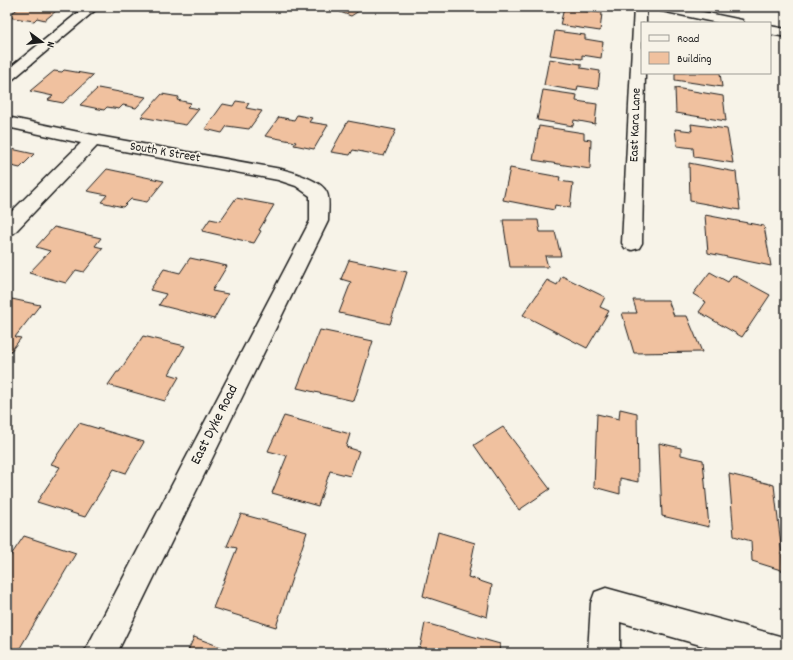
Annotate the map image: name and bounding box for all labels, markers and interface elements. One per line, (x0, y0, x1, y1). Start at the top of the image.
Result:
north arrow (22, 22, 62, 62)
legend (641, 22, 771, 74)
text: Road (677, 31, 699, 48)
text: N (41, 39, 58, 49)
text: Building (677, 51, 712, 68)
street label: East Kara Lane (625, 87, 647, 163)
street label: South K Street (128, 137, 202, 169)
street label: East Dyke Road (185, 381, 245, 469)

